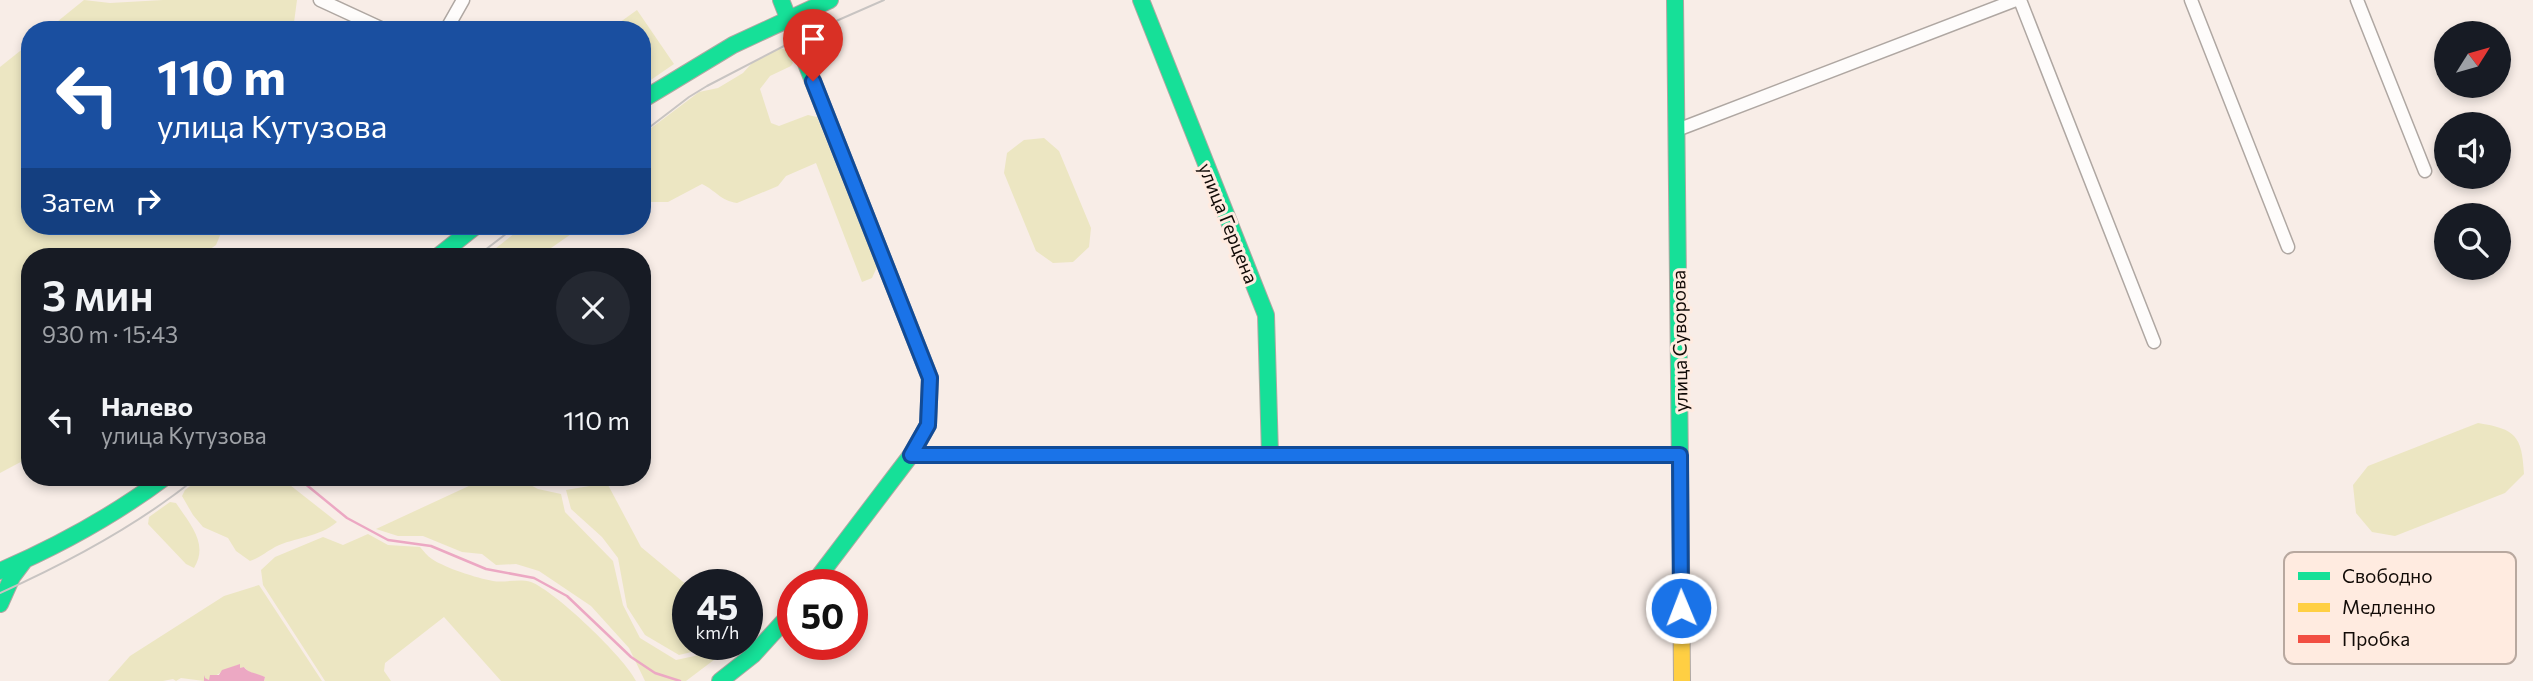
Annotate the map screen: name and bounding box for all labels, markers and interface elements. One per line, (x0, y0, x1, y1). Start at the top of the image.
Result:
pin (783, 9, 843, 81)
icon: arrive (794, 20, 832, 58)
north arrow (2434, 21, 2511, 98)
map controls (2434, 21, 2511, 280)
text: 110 m (157, 45, 286, 105)
icon: left (42, 49, 133, 140)
text: улица Кутузова (157, 105, 387, 145)
button: sound (2434, 112, 2511, 189)
street label: улица Герцена (1194, 159, 1264, 287)
icon: right (129, 182, 167, 220)
text: Затем (42, 186, 115, 217)
button: search (2434, 203, 2511, 280)
text: 3 мин (42, 268, 154, 320)
street label: улица Суворова (1666, 270, 1692, 412)
button: close (556, 271, 630, 345)
text: 930 m · 15:43 (42, 320, 178, 348)
text: Налево (101, 390, 193, 421)
icon: left (42, 401, 80, 439)
text: 110 m (563, 404, 630, 435)
text: улица Кутузова (101, 421, 267, 449)
legend (2284, 552, 2516, 664)
text: Свободно (2342, 564, 2432, 587)
speed limit sign: 50 (777, 569, 868, 660)
position arrow (1644, 571, 1718, 645)
text: 45 (697, 584, 738, 627)
text: Медленно (2342, 595, 2436, 618)
text: km/h (696, 621, 739, 643)
text: Пробка (2342, 627, 2410, 650)

